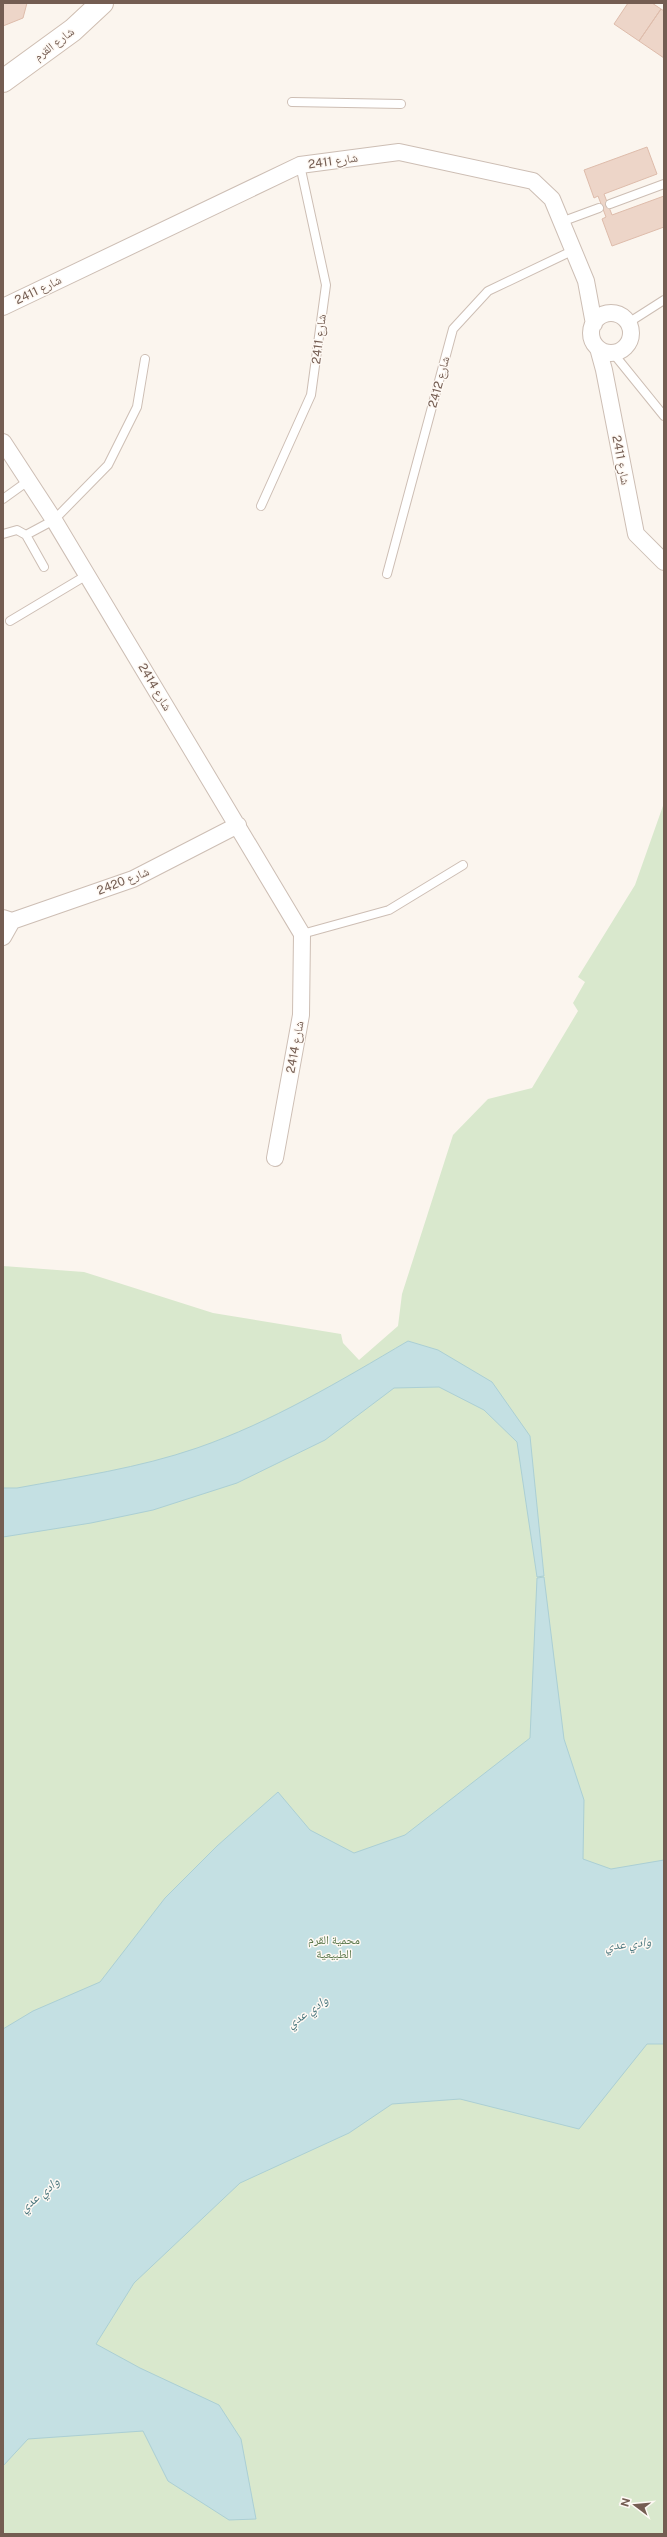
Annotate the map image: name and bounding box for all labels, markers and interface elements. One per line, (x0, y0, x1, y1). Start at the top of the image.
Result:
street label: شارع القرم (31, 24, 77, 64)
street label: شارع 2411 (307, 151, 359, 172)
street label: شارع 2411 (12, 273, 64, 308)
street label: 2411 شارع (309, 313, 330, 365)
street label: 2412 شارع (425, 355, 454, 409)
street label: شارع 2411 (608, 434, 633, 486)
street label: 2414 شارع (135, 661, 175, 714)
street label: 2420 شارع (95, 864, 152, 899)
street label: 2414 شارع (284, 1020, 307, 1074)
park label: محمية القرم الطبيعية (308, 1933, 360, 1961)
water label: وادي عدي (604, 1934, 652, 1957)
water label: وادي عدي (284, 1992, 333, 2033)
water label: وادي عدي (17, 2174, 64, 2217)
north arrow (615, 2485, 655, 2525)
text: N (618, 2496, 632, 2508)

